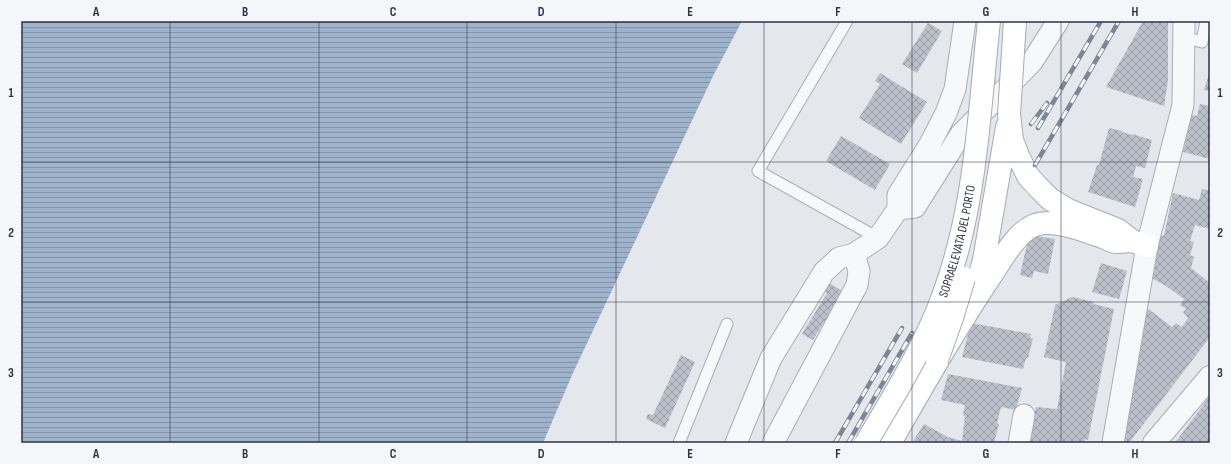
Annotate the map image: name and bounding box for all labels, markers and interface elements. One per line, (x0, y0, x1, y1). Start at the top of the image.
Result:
text: A (92, 4, 100, 20)
text: B (242, 4, 248, 20)
text: C (390, 4, 397, 20)
text: D (538, 4, 545, 20)
text: E (687, 4, 693, 20)
text: F (835, 4, 841, 20)
text: G (983, 4, 990, 20)
text: H (1132, 4, 1139, 20)
text: 1 (8, 85, 14, 101)
text: 1 (1217, 85, 1223, 101)
street label: SOPRAELEVATA DEL PORTO (935, 184, 979, 300)
text: 2 (8, 225, 14, 241)
text: 2 (1217, 225, 1223, 241)
text: 3 (8, 365, 14, 381)
text: 3 (1217, 365, 1223, 381)
text: A (92, 446, 100, 462)
text: B (242, 446, 248, 462)
text: C (390, 446, 397, 462)
text: D (538, 446, 545, 462)
text: E (687, 446, 693, 462)
text: F (835, 446, 841, 462)
text: G (983, 446, 990, 462)
text: H (1132, 446, 1139, 462)

